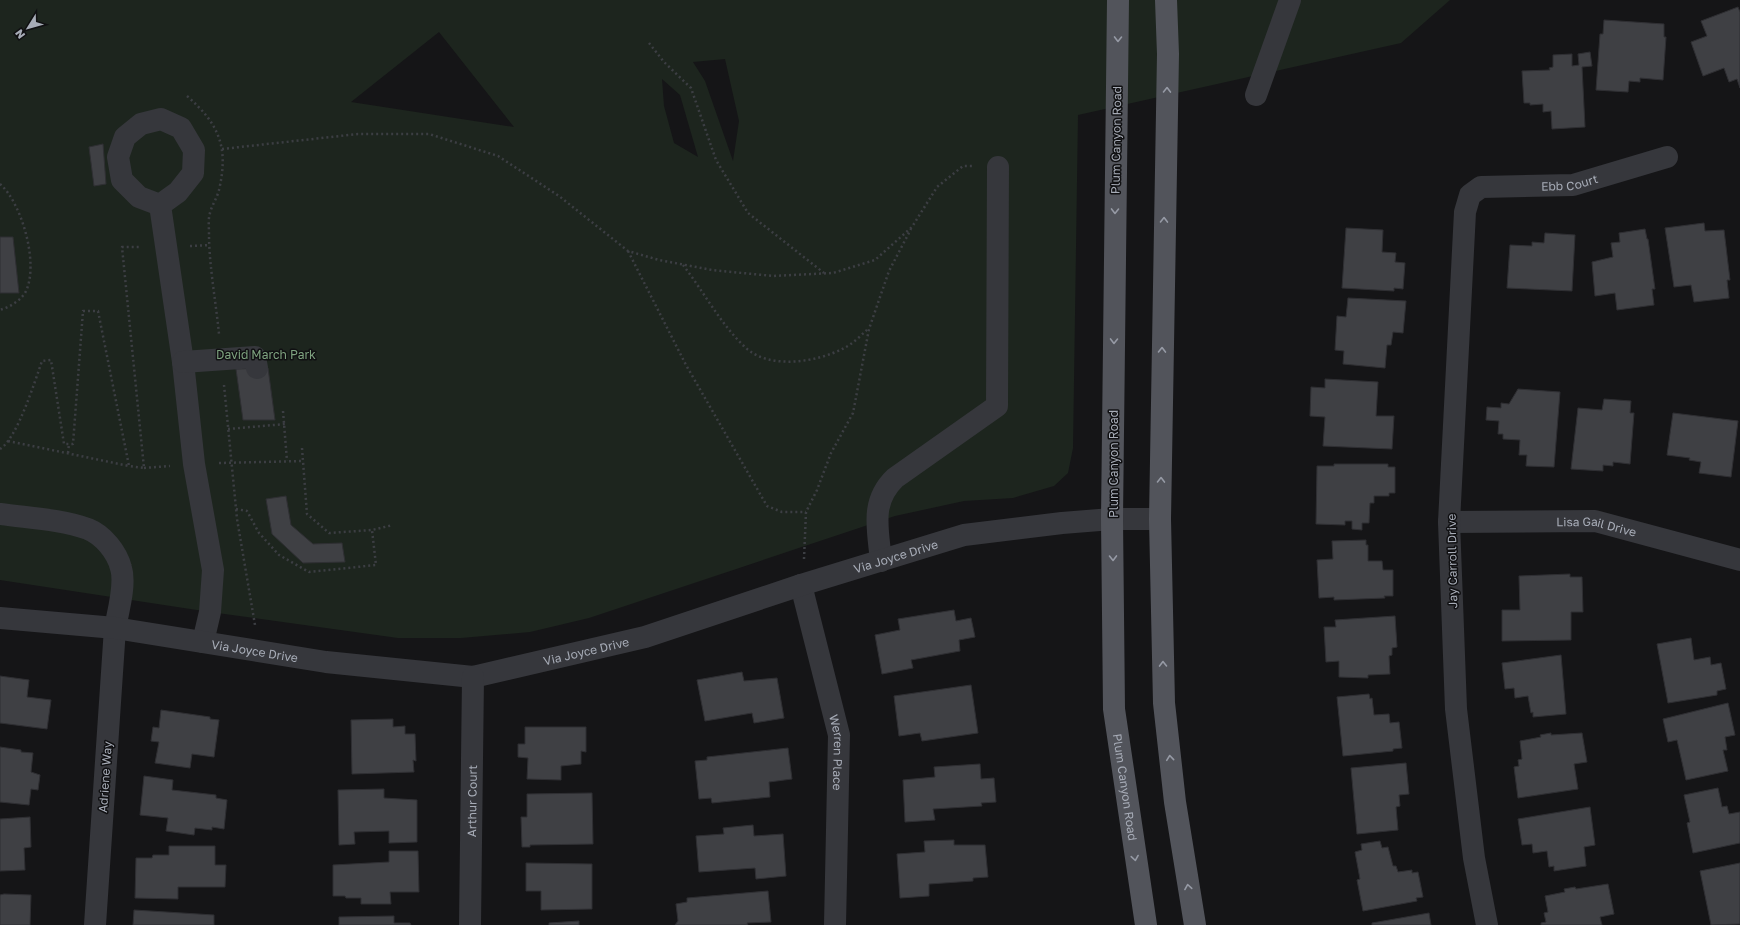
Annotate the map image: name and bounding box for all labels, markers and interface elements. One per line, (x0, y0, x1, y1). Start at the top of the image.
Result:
north arrow (8, 8, 48, 48)
text: N (12, 27, 27, 42)
one-way arrow (1114, 36, 1122, 42)
street label: Plum Canyon Road (1108, 86, 1124, 194)
one-way arrow (1163, 87, 1172, 93)
street label: Ebb Court (1541, 170, 1600, 193)
one-way arrow (1111, 208, 1119, 214)
one-way arrow (1160, 217, 1169, 223)
one-way arrow (1110, 338, 1118, 344)
park label: David March Park (216, 347, 316, 362)
one-way arrow (1158, 347, 1166, 353)
street label: Plum Canyon Road (1106, 410, 1121, 518)
one-way arrow (1157, 477, 1165, 483)
street label: Jay Carroll Drive (1444, 513, 1460, 608)
street label: Lisa Gail Drive (1556, 513, 1638, 539)
street label: Via Joyce Drive (852, 536, 940, 576)
one-way arrow (1109, 555, 1117, 561)
street label: Via Joyce Drive (542, 633, 630, 668)
street label: Via Joyce Drive (210, 636, 299, 665)
one-way arrow (1159, 661, 1167, 667)
street label: Werren Place (827, 713, 847, 791)
street label: Plum Canyon Road (1110, 732, 1141, 842)
street label: Adriene Way (95, 740, 115, 813)
one-way arrow (1166, 755, 1175, 761)
street label: Arthur Court (464, 764, 479, 837)
one-way arrow (1130, 855, 1139, 861)
one-way arrow (1185, 883, 1193, 890)

